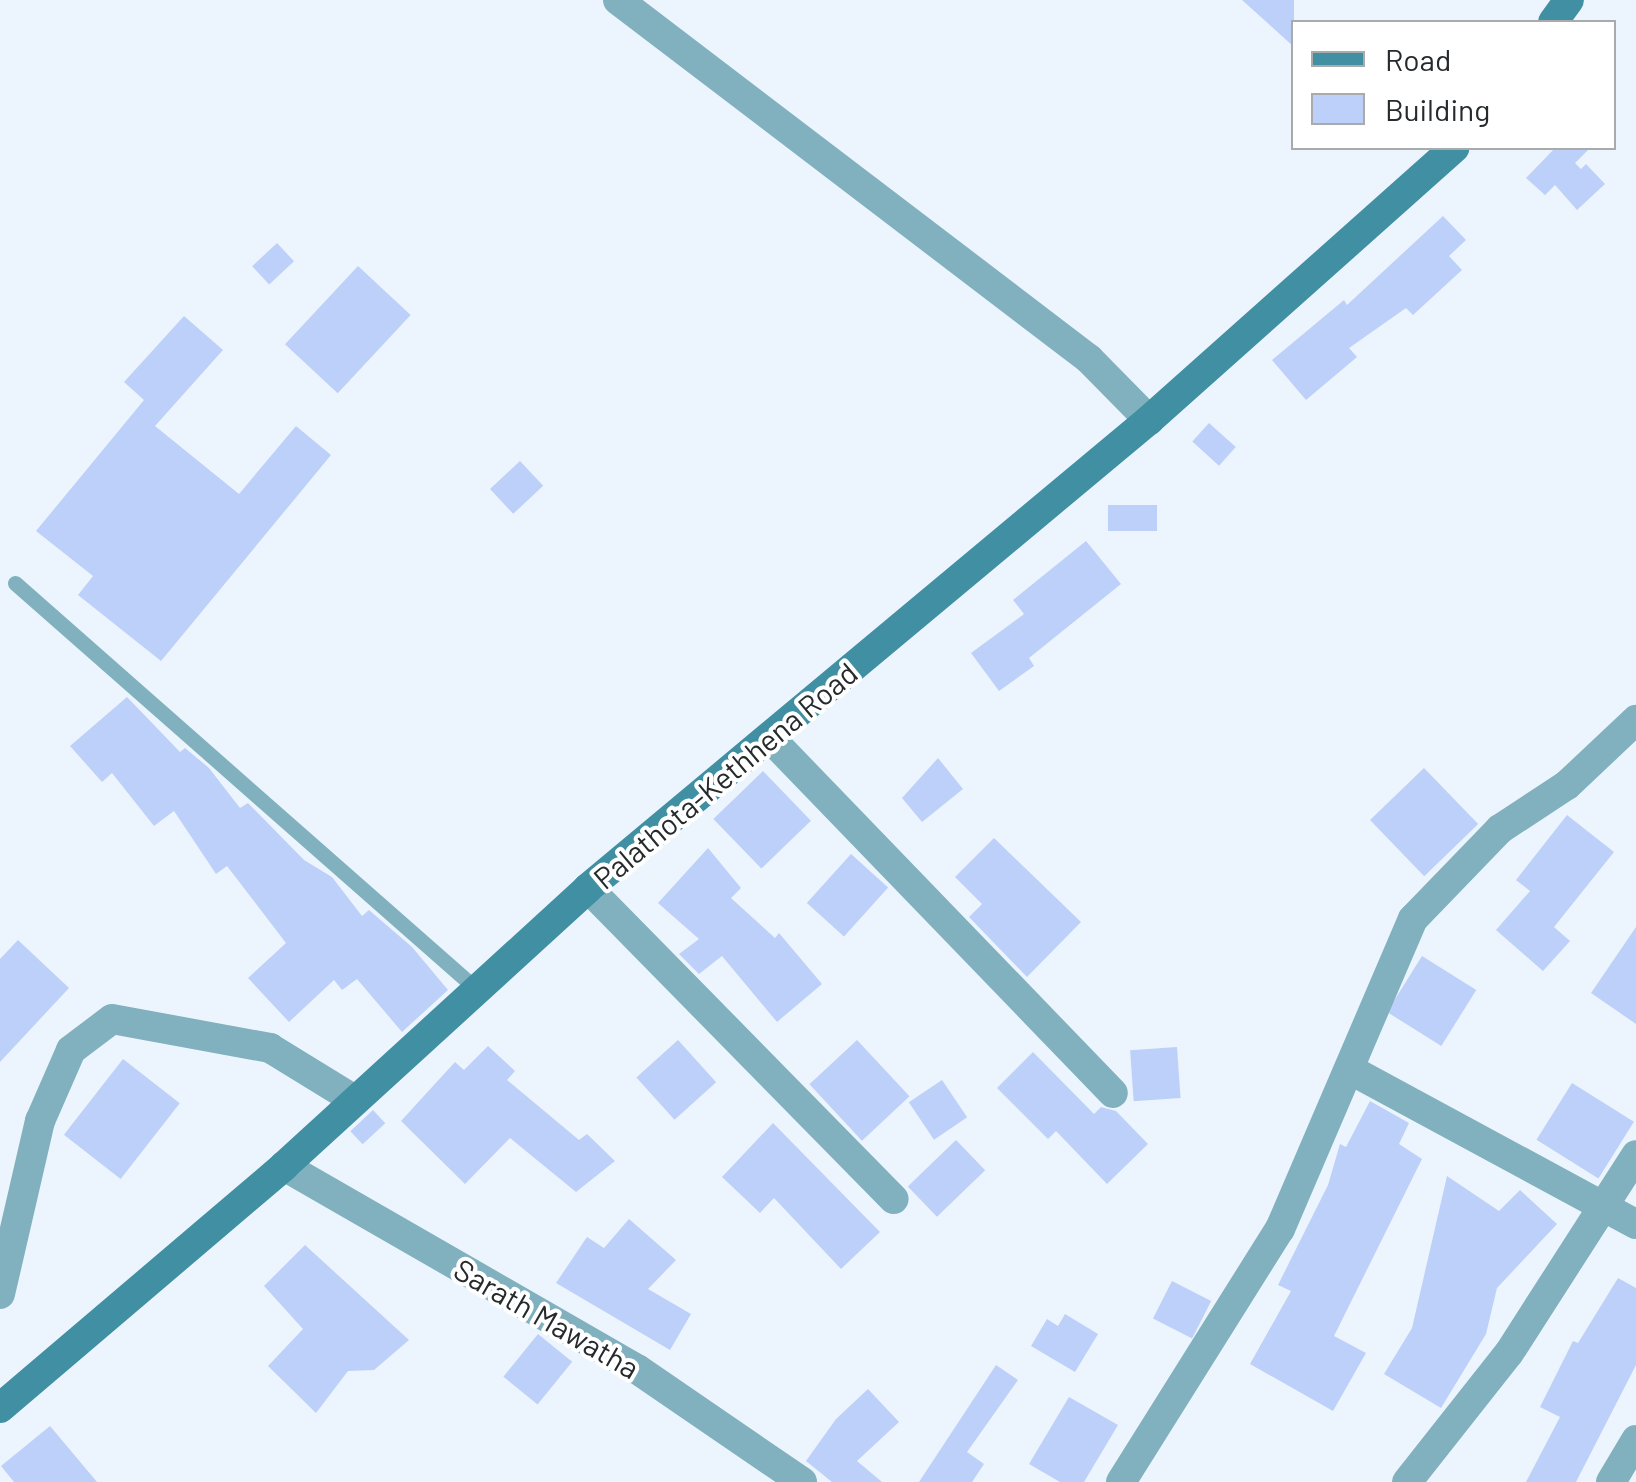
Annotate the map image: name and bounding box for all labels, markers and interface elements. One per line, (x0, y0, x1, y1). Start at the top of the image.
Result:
legend (1291, 20, 1616, 150)
text: Road (1385, 41, 1451, 77)
text: Building (1385, 91, 1490, 127)
street label: Palathota-Kethhena Road (586, 654, 864, 896)
street label: Sarath Mawatha (448, 1251, 646, 1385)

